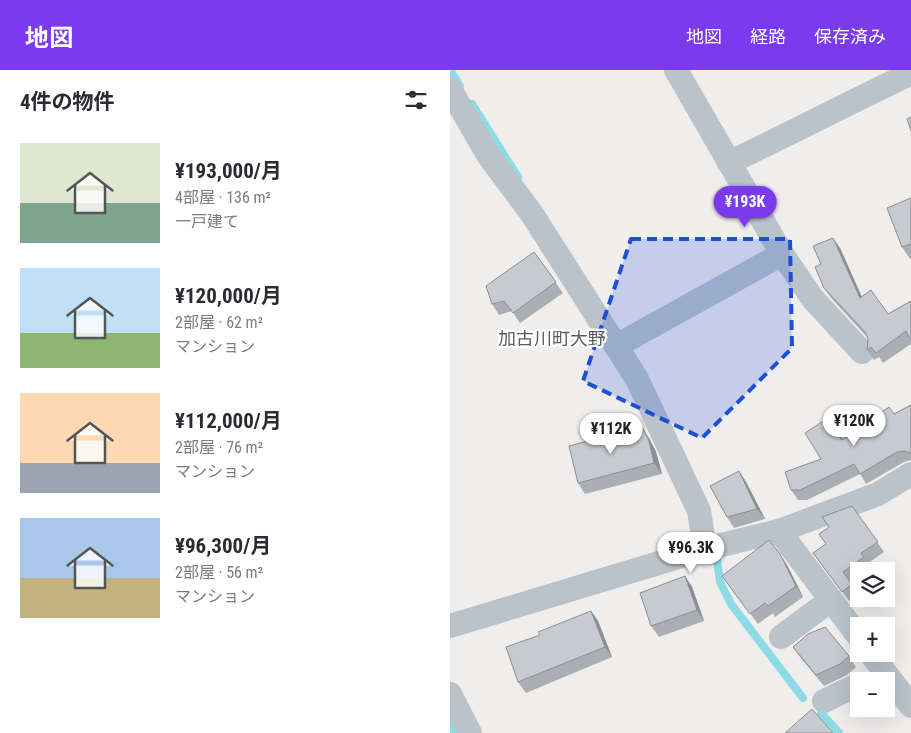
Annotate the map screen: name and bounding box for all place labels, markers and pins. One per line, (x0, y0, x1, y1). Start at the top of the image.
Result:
pin: ¥193K (710, 186, 780, 228)
pin: ¥120K (819, 404, 889, 447)
pin: ¥112K (576, 412, 646, 455)
pin: ¥96.3K (650, 532, 732, 574)

